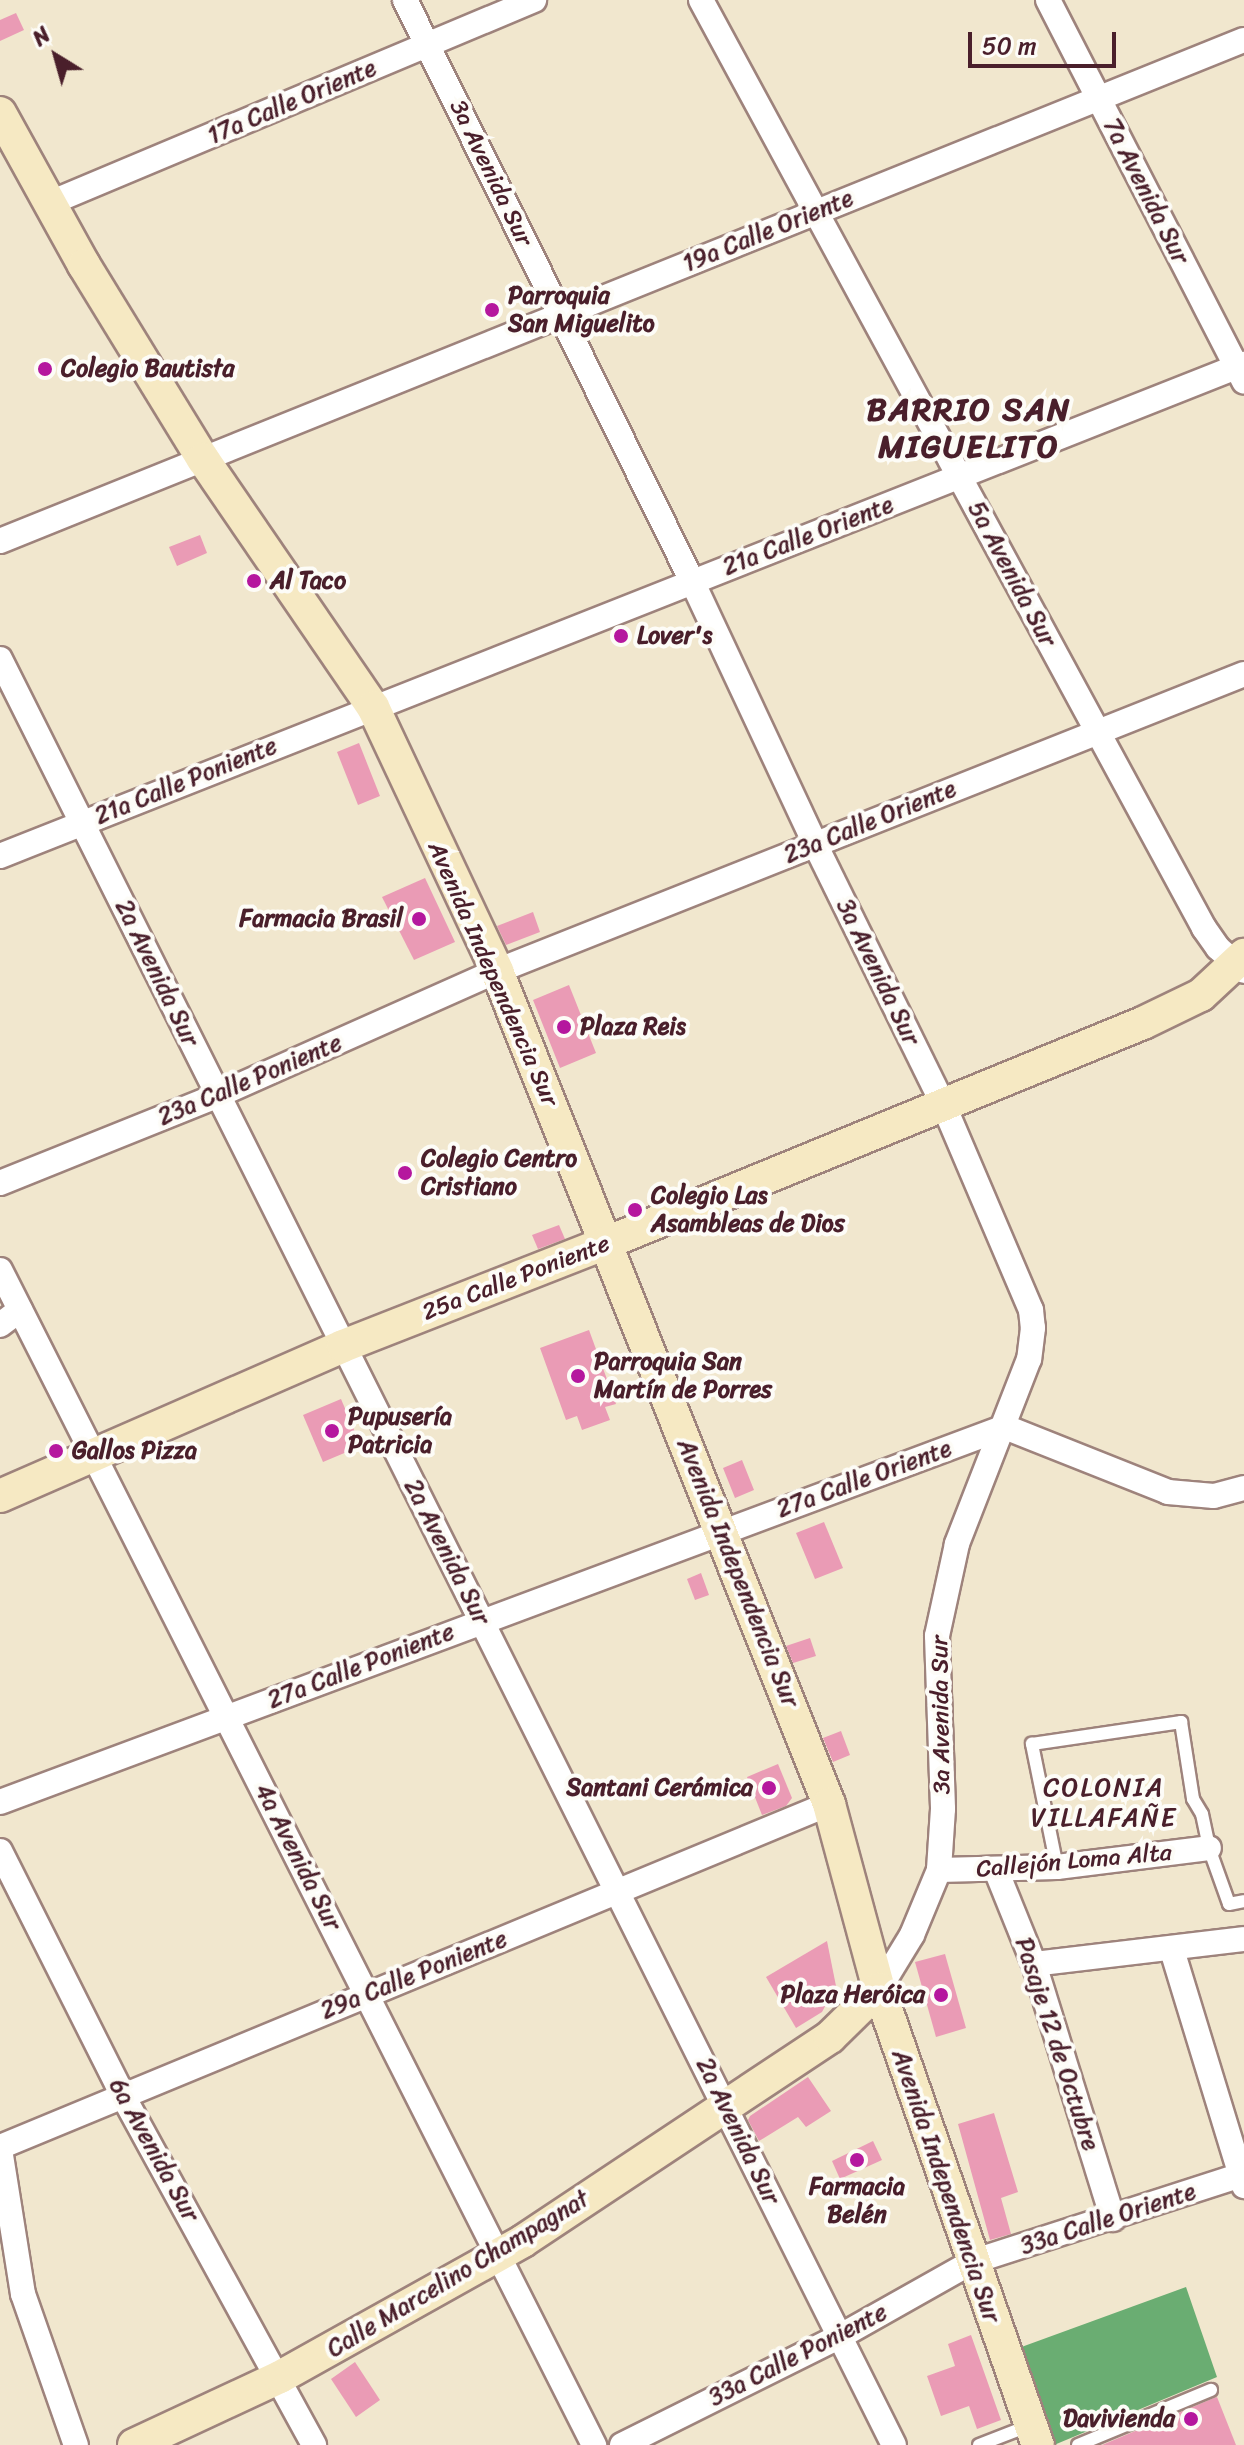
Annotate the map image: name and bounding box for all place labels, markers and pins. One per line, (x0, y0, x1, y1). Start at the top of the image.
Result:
place label: Parroquia San Miguelito (508, 282, 652, 338)
marker: Parroquia San Miguelito (483, 301, 501, 319)
place label: Colegio Bautista (61, 355, 234, 383)
marker: Colegio Bautista (36, 360, 54, 378)
place label: Al Taco (270, 567, 346, 595)
marker: Al Taco (245, 572, 263, 590)
place label: Lover's (637, 622, 712, 650)
marker: Lover's (612, 627, 630, 645)
place label: Farmacia Brasil (239, 905, 403, 933)
marker: Farmacia Brasil (410, 910, 428, 928)
place label: Plaza Reis (580, 1013, 688, 1041)
marker: Plaza Reis (555, 1018, 573, 1036)
place label: Colegio Centro Cristiano (421, 1145, 577, 1201)
marker: Colegio Centro Cristiano (396, 1164, 414, 1182)
place label: Colegio Las Asambleas de Dios (651, 1182, 845, 1238)
marker: Colegio Las Asambleas de Dios (626, 1201, 644, 1219)
place label: Parroquia San Martín de Porres (594, 1348, 772, 1404)
marker: Parroquia San Martín de Porres (569, 1367, 587, 1385)
place label: Pupusería Patricia (348, 1403, 452, 1459)
marker: Pupusería Patricia (323, 1422, 341, 1440)
place label: Gallos Pizza (72, 1437, 197, 1465)
marker: Gallos Pizza (47, 1442, 65, 1460)
place label: Santani Cerámica (566, 1774, 753, 1802)
marker: Santani Cerámica (760, 1779, 778, 1797)
place label: Plaza Heróica (780, 1981, 925, 2009)
marker: Plaza Heróica (932, 1986, 950, 2004)
marker: Farmacia Belén (848, 2151, 866, 2169)
place label: Farmacia Belén (809, 2173, 905, 2229)
place label: Davivienda (1063, 2405, 1175, 2433)
marker: Davivienda (1182, 2410, 1200, 2428)

